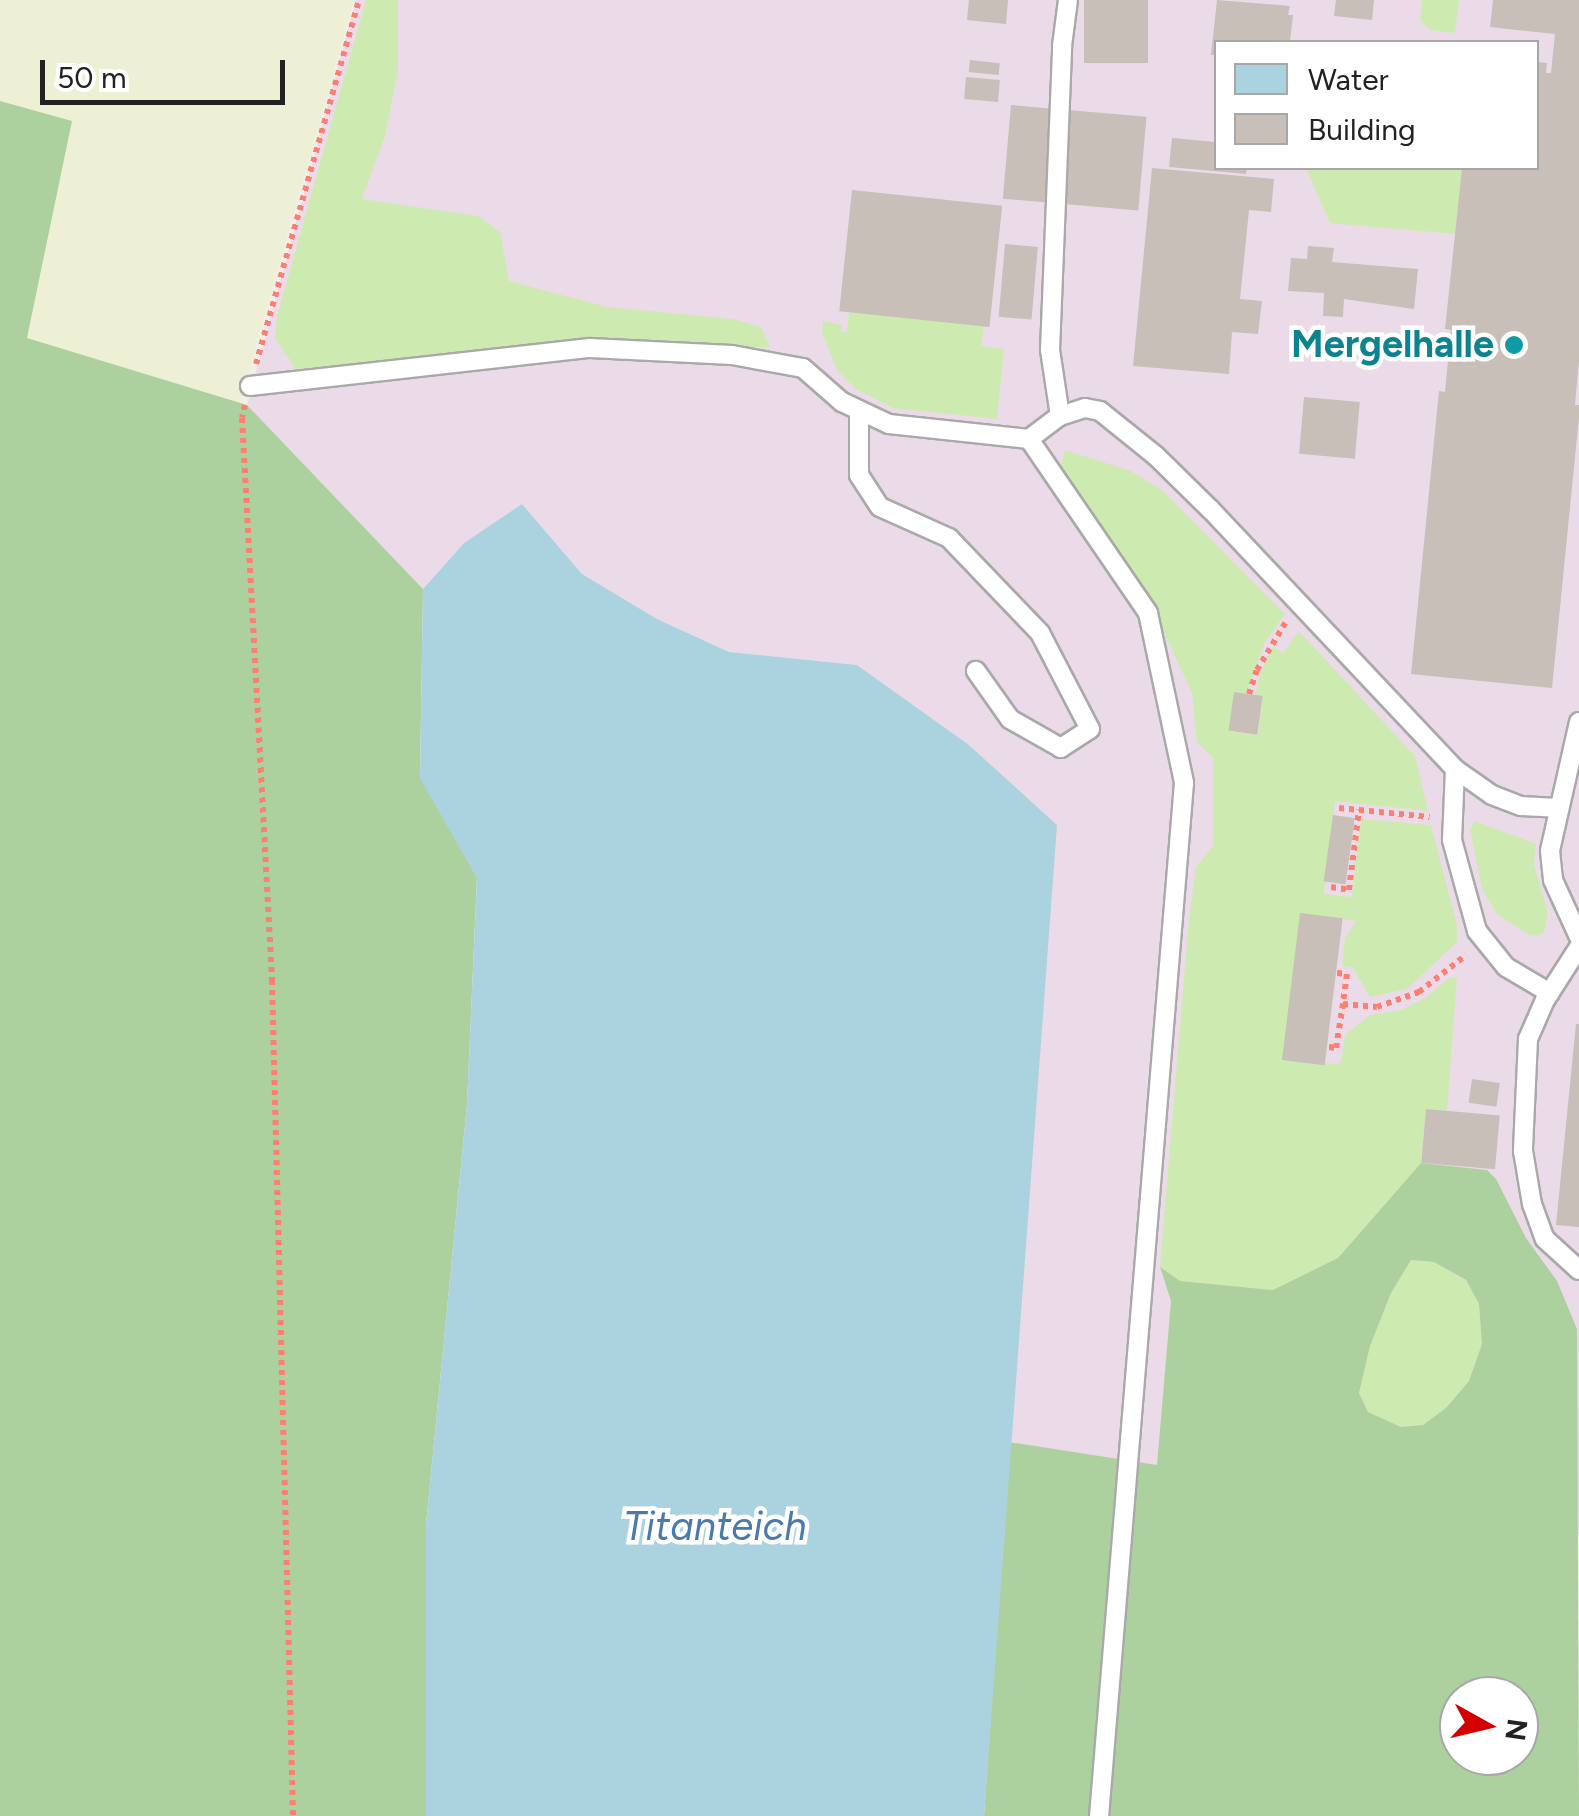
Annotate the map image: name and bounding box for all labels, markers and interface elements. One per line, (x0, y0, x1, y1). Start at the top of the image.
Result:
scale bar (45, 40, 290, 102)
legend (1214, 40, 1539, 170)
text: 50 m (57, 59, 126, 96)
text: Water (1308, 61, 1389, 98)
text: Building (1308, 111, 1416, 148)
place label: Mergelhalle (1291, 322, 1494, 368)
marker: Mergelhalle (1503, 334, 1525, 356)
water label: Titanteich (623, 1502, 807, 1550)
north arrow (1439, 1676, 1539, 1776)
text: N (1498, 1717, 1535, 1743)

